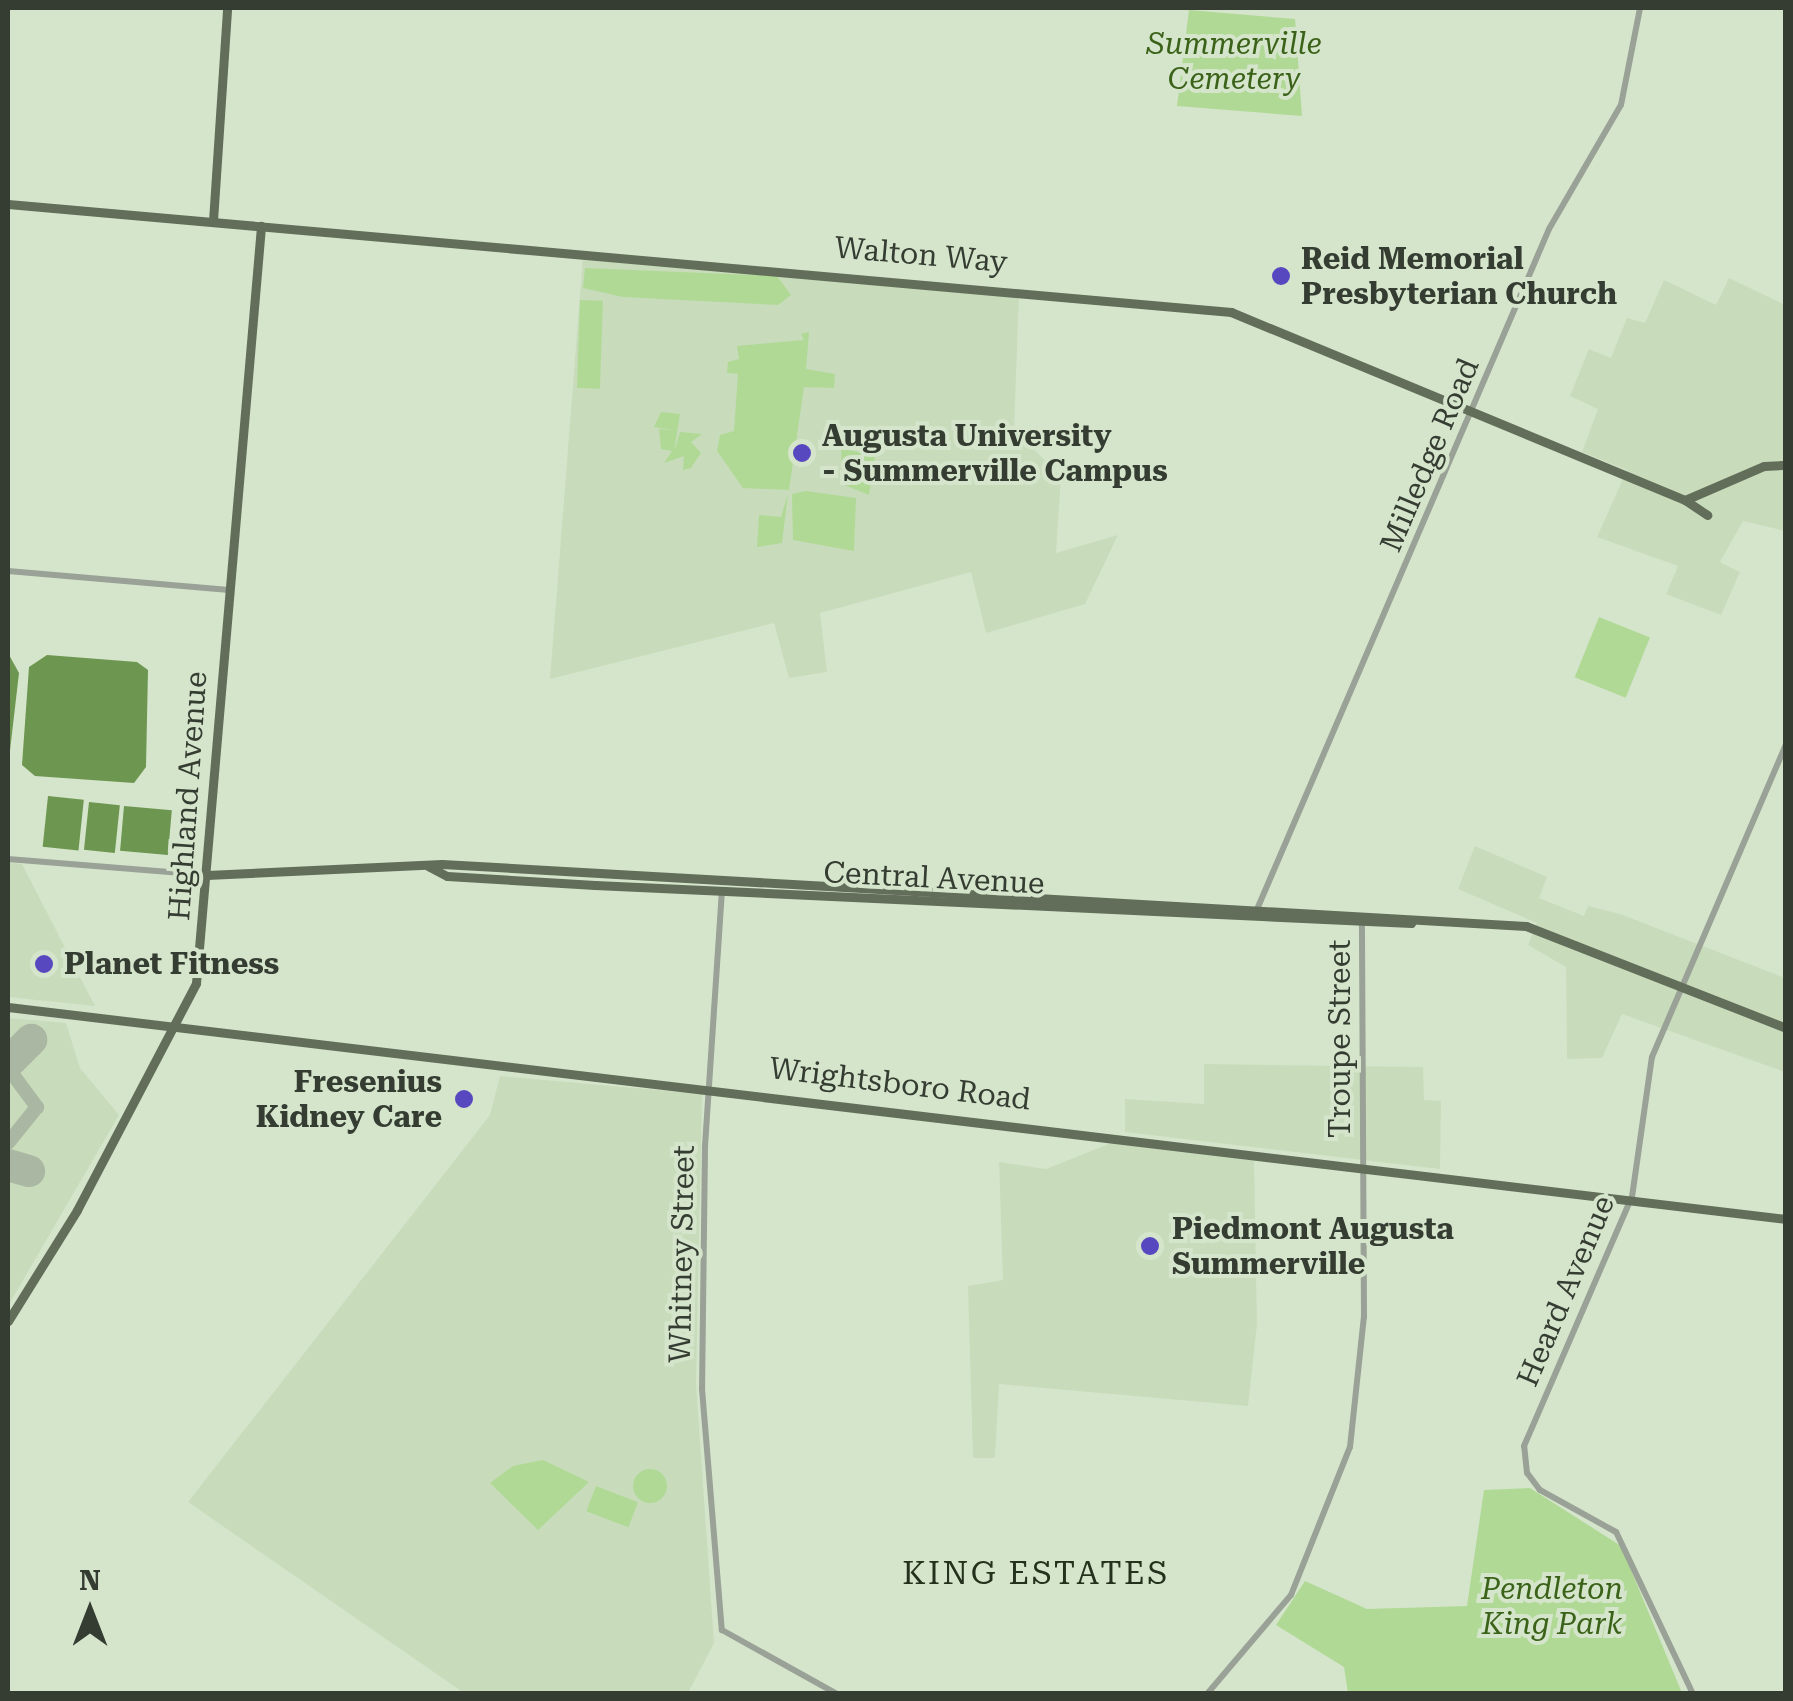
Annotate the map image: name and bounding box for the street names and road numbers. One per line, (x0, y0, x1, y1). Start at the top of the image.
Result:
street label: Walton Way (833, 230, 1009, 280)
street label: Milledge Road (1373, 353, 1487, 557)
street label: Highland Avenue (161, 670, 215, 922)
street label: Central Avenue (823, 854, 1045, 902)
street label: Troupe Street (1322, 940, 1358, 1138)
street label: Wrightsboro Road (767, 1050, 1033, 1118)
street label: Whitney Street (662, 1145, 702, 1363)
street label: Heard Avenue (1510, 1190, 1622, 1392)

